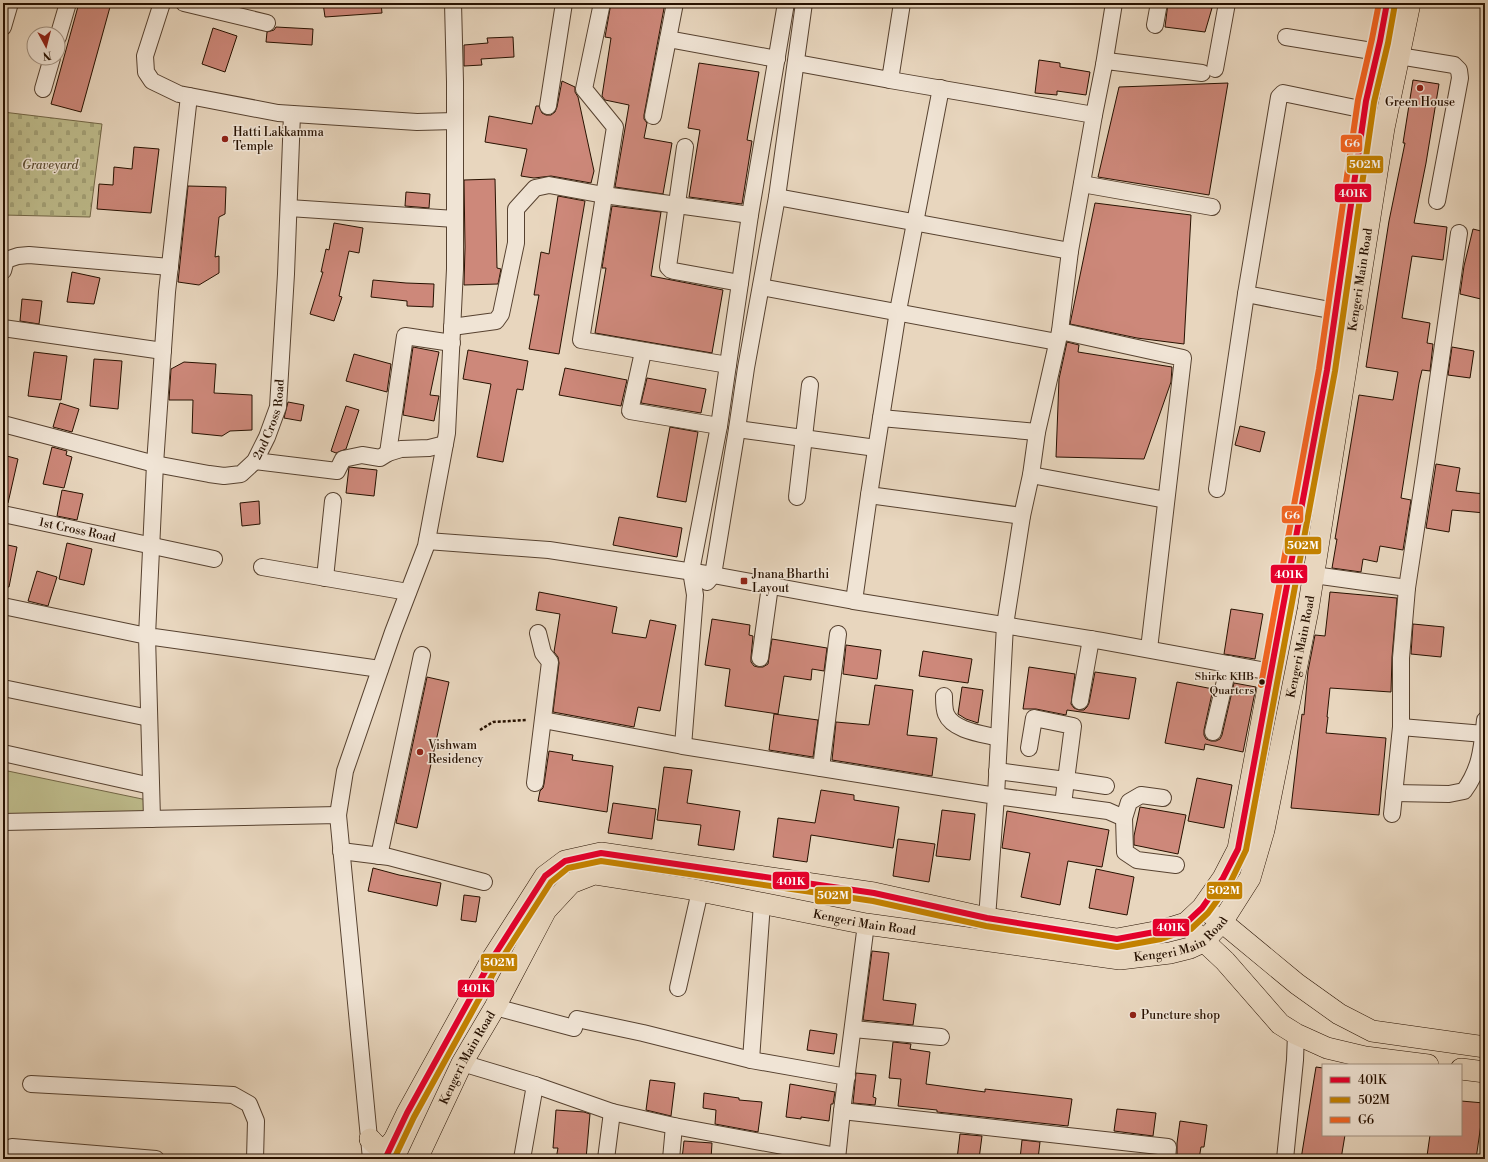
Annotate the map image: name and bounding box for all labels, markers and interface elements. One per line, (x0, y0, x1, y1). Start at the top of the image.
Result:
north arrow (26, 26, 66, 66)
text: N (42, 47, 52, 62)
marker: Green House (1415, 83, 1425, 93)
place label: Green House (1385, 95, 1455, 110)
place label: Hatti Lakkamma Temple (233, 125, 325, 154)
marker: Hatti Lakkamma Temple (220, 134, 230, 144)
line badge: G6 (1340, 134, 1363, 153)
text: G6 (1344, 137, 1360, 151)
line badge: 502M (1346, 155, 1384, 174)
park label: Graveyard (22, 158, 79, 173)
text: 502M (1349, 158, 1382, 172)
line badge: 401K (1334, 183, 1372, 203)
text: 401K (1338, 187, 1369, 201)
street label: Kengeri Main Road (1345, 227, 1376, 332)
street label: 2nd Cross Road (250, 379, 288, 462)
line badge: G6 (1281, 505, 1304, 524)
text: G6 (1284, 509, 1300, 523)
street label: 1st Cross Road (37, 515, 117, 546)
line badge: 502M (1284, 536, 1322, 555)
text: 502M (1287, 539, 1320, 553)
line badge: 401K (1270, 564, 1308, 584)
place label: Jnana Bharthi Layout (751, 567, 829, 596)
text: 401K (1274, 568, 1305, 582)
marker: Jnana Bharthi Layout (739, 576, 749, 586)
street label: Kengeri Main Road (1284, 594, 1318, 699)
place label: Shirke KHB Quarters (1195, 670, 1254, 698)
marker: Shirke KHB Quarters (1257, 677, 1267, 687)
place label: Vishwam Residency (427, 738, 484, 767)
marker: Vishwam Residency (415, 747, 425, 757)
line badge: 401K (772, 871, 810, 890)
text: 401K (776, 875, 807, 889)
line badge: 502M (1206, 881, 1243, 900)
text: 502M (1208, 884, 1241, 898)
line badge: 502M (814, 886, 852, 905)
text: 502M (817, 889, 850, 903)
street label: Kengeri Main Road (812, 907, 917, 939)
street label: Kengeri Main Road (1133, 914, 1232, 965)
line badge: 401K (1152, 918, 1190, 937)
text: 401K (1156, 921, 1187, 935)
line badge: 502M (480, 953, 518, 972)
text: 502M (483, 956, 516, 970)
line badge: 401K (457, 979, 495, 998)
text: 401K (461, 982, 492, 996)
street label: Kengeri Main Road (437, 1008, 499, 1107)
place label: Puncture shop (1141, 1008, 1220, 1023)
marker: Puncture shop (1128, 1010, 1138, 1020)
legend (1322, 1064, 1462, 1136)
text: 401K (1358, 1073, 1388, 1088)
text: 502M (1358, 1093, 1390, 1108)
text: G6 (1358, 1113, 1374, 1128)

